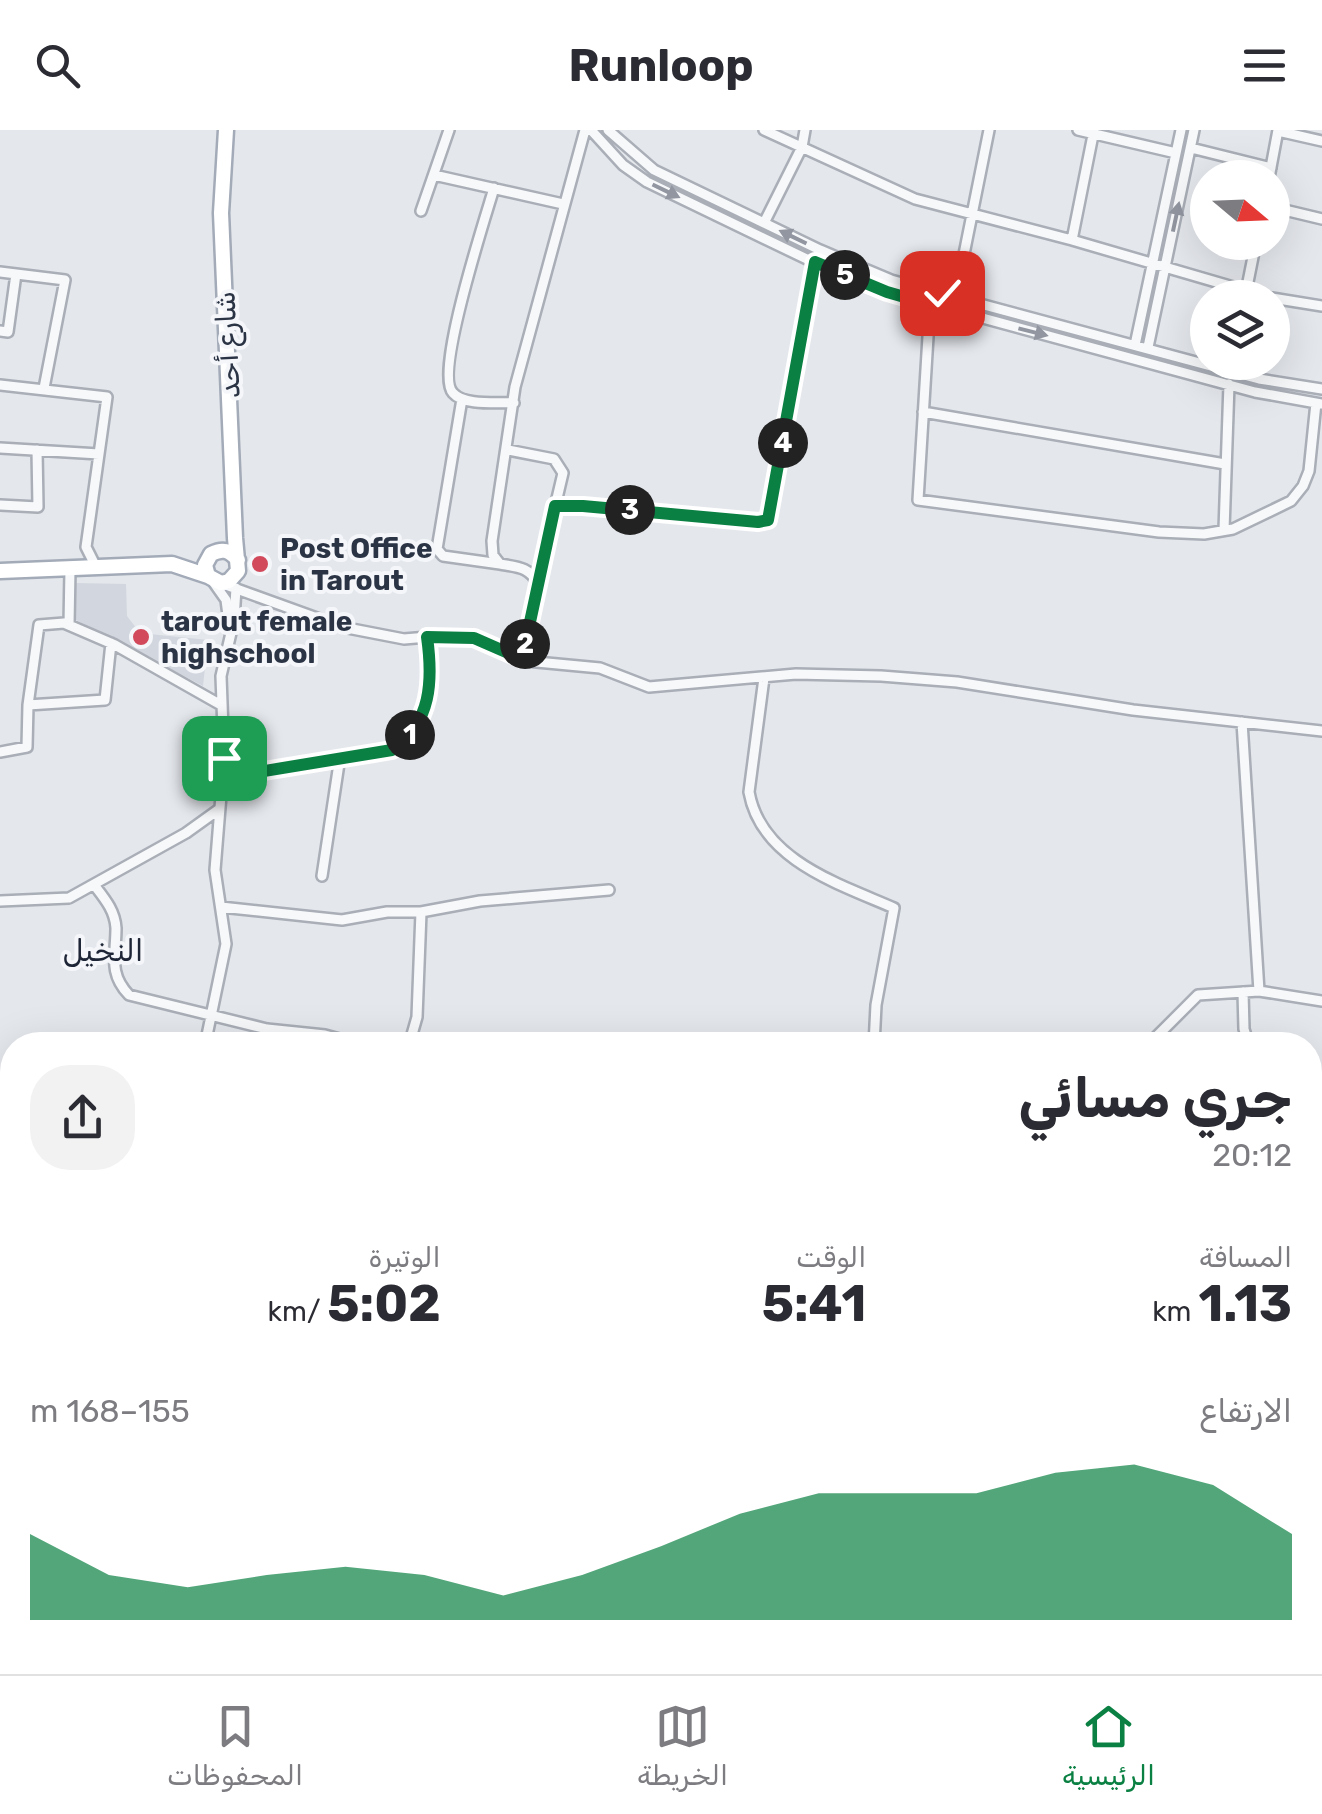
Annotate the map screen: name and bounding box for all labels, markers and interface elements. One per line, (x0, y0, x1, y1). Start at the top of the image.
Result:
icon: search (30, 38, 85, 93)
icon: menu (1237, 38, 1292, 93)
text: Runloop (568, 39, 754, 92)
north arrow (1190, 160, 1290, 260)
map controls (1190, 160, 1290, 380)
one-way arrow (652, 182, 681, 199)
one-way arrow (1168, 201, 1184, 232)
one-way arrow (778, 229, 807, 246)
pin: 5 (820, 250, 870, 300)
pin (900, 251, 985, 336)
text: 5 (836, 258, 854, 291)
icon: check (915, 266, 970, 321)
button: layers (1190, 280, 1290, 380)
street label: شارع أحد (208, 290, 250, 399)
one-way arrow (1018, 325, 1049, 340)
pin: 4 (758, 418, 808, 468)
text: 4 (773, 426, 793, 459)
pin: 3 (605, 485, 655, 535)
text: 3 (621, 493, 639, 526)
place label: Post Office in Tarout (280, 532, 433, 597)
marker: Post Office in Tarout (249, 553, 271, 575)
place label: tarout female highschool (161, 605, 352, 670)
pin: 2 (500, 619, 550, 669)
marker: tarout female highschool (130, 626, 152, 648)
text: 2 (516, 627, 534, 660)
pin: 1 (385, 710, 435, 760)
pin (182, 716, 267, 801)
text: 1 (403, 718, 417, 751)
icon: arrive (197, 731, 252, 786)
district label: النخيل (62, 933, 144, 969)
button: share (30, 1065, 135, 1170)
text: جري مسائي (1018, 1066, 1292, 1131)
text: 20:12 (1212, 1136, 1292, 1174)
text: الوتيرة (369, 1241, 441, 1274)
text: الوقت (796, 1241, 866, 1274)
text: المسافة (1199, 1241, 1292, 1274)
text: 5:02 (327, 1274, 441, 1334)
text: 5:41 (762, 1274, 866, 1334)
text: 1.13 (1198, 1274, 1292, 1334)
text: /km (268, 1295, 327, 1328)
text: km (1152, 1295, 1198, 1328)
text: 155–168 m (30, 1392, 190, 1430)
text: الارتفاع (1200, 1392, 1292, 1430)
tab: المحفوظات (167, 1699, 303, 1792)
tab: الخريطة (637, 1699, 728, 1792)
tab: الرئيسية (1062, 1699, 1155, 1792)

